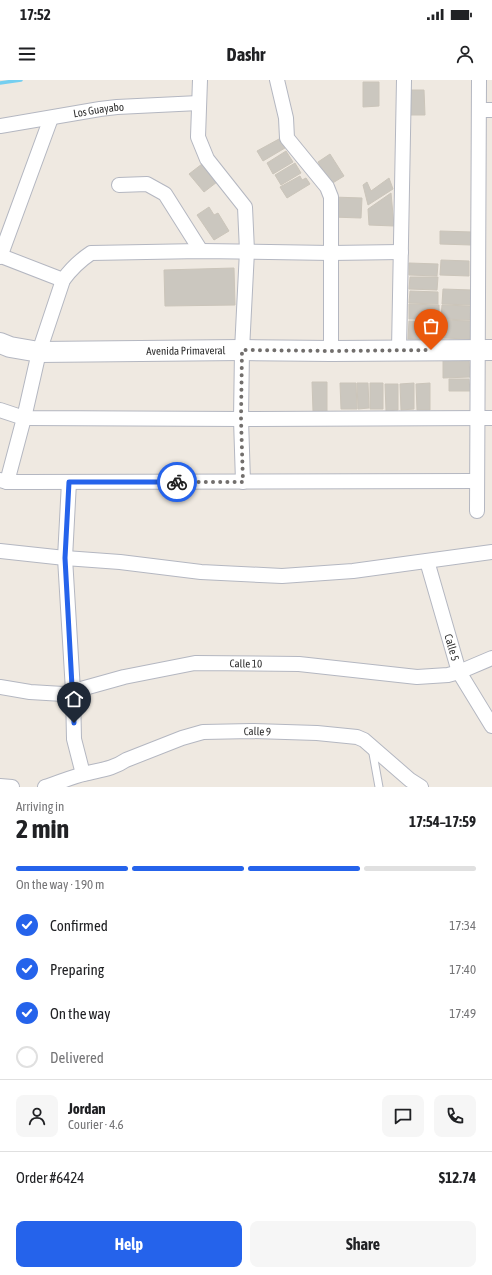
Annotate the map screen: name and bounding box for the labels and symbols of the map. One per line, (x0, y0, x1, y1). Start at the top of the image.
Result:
street label: Los Guayabo (72, 101, 124, 119)
pin (414, 309, 448, 350)
street label: Avenida Primaveral (146, 344, 226, 357)
courier (157, 462, 197, 502)
street label: Calle 5 (442, 633, 462, 662)
street label: Calle 10 (229, 657, 262, 670)
pin (57, 682, 91, 723)
street label: Calle 9 (243, 725, 271, 738)

